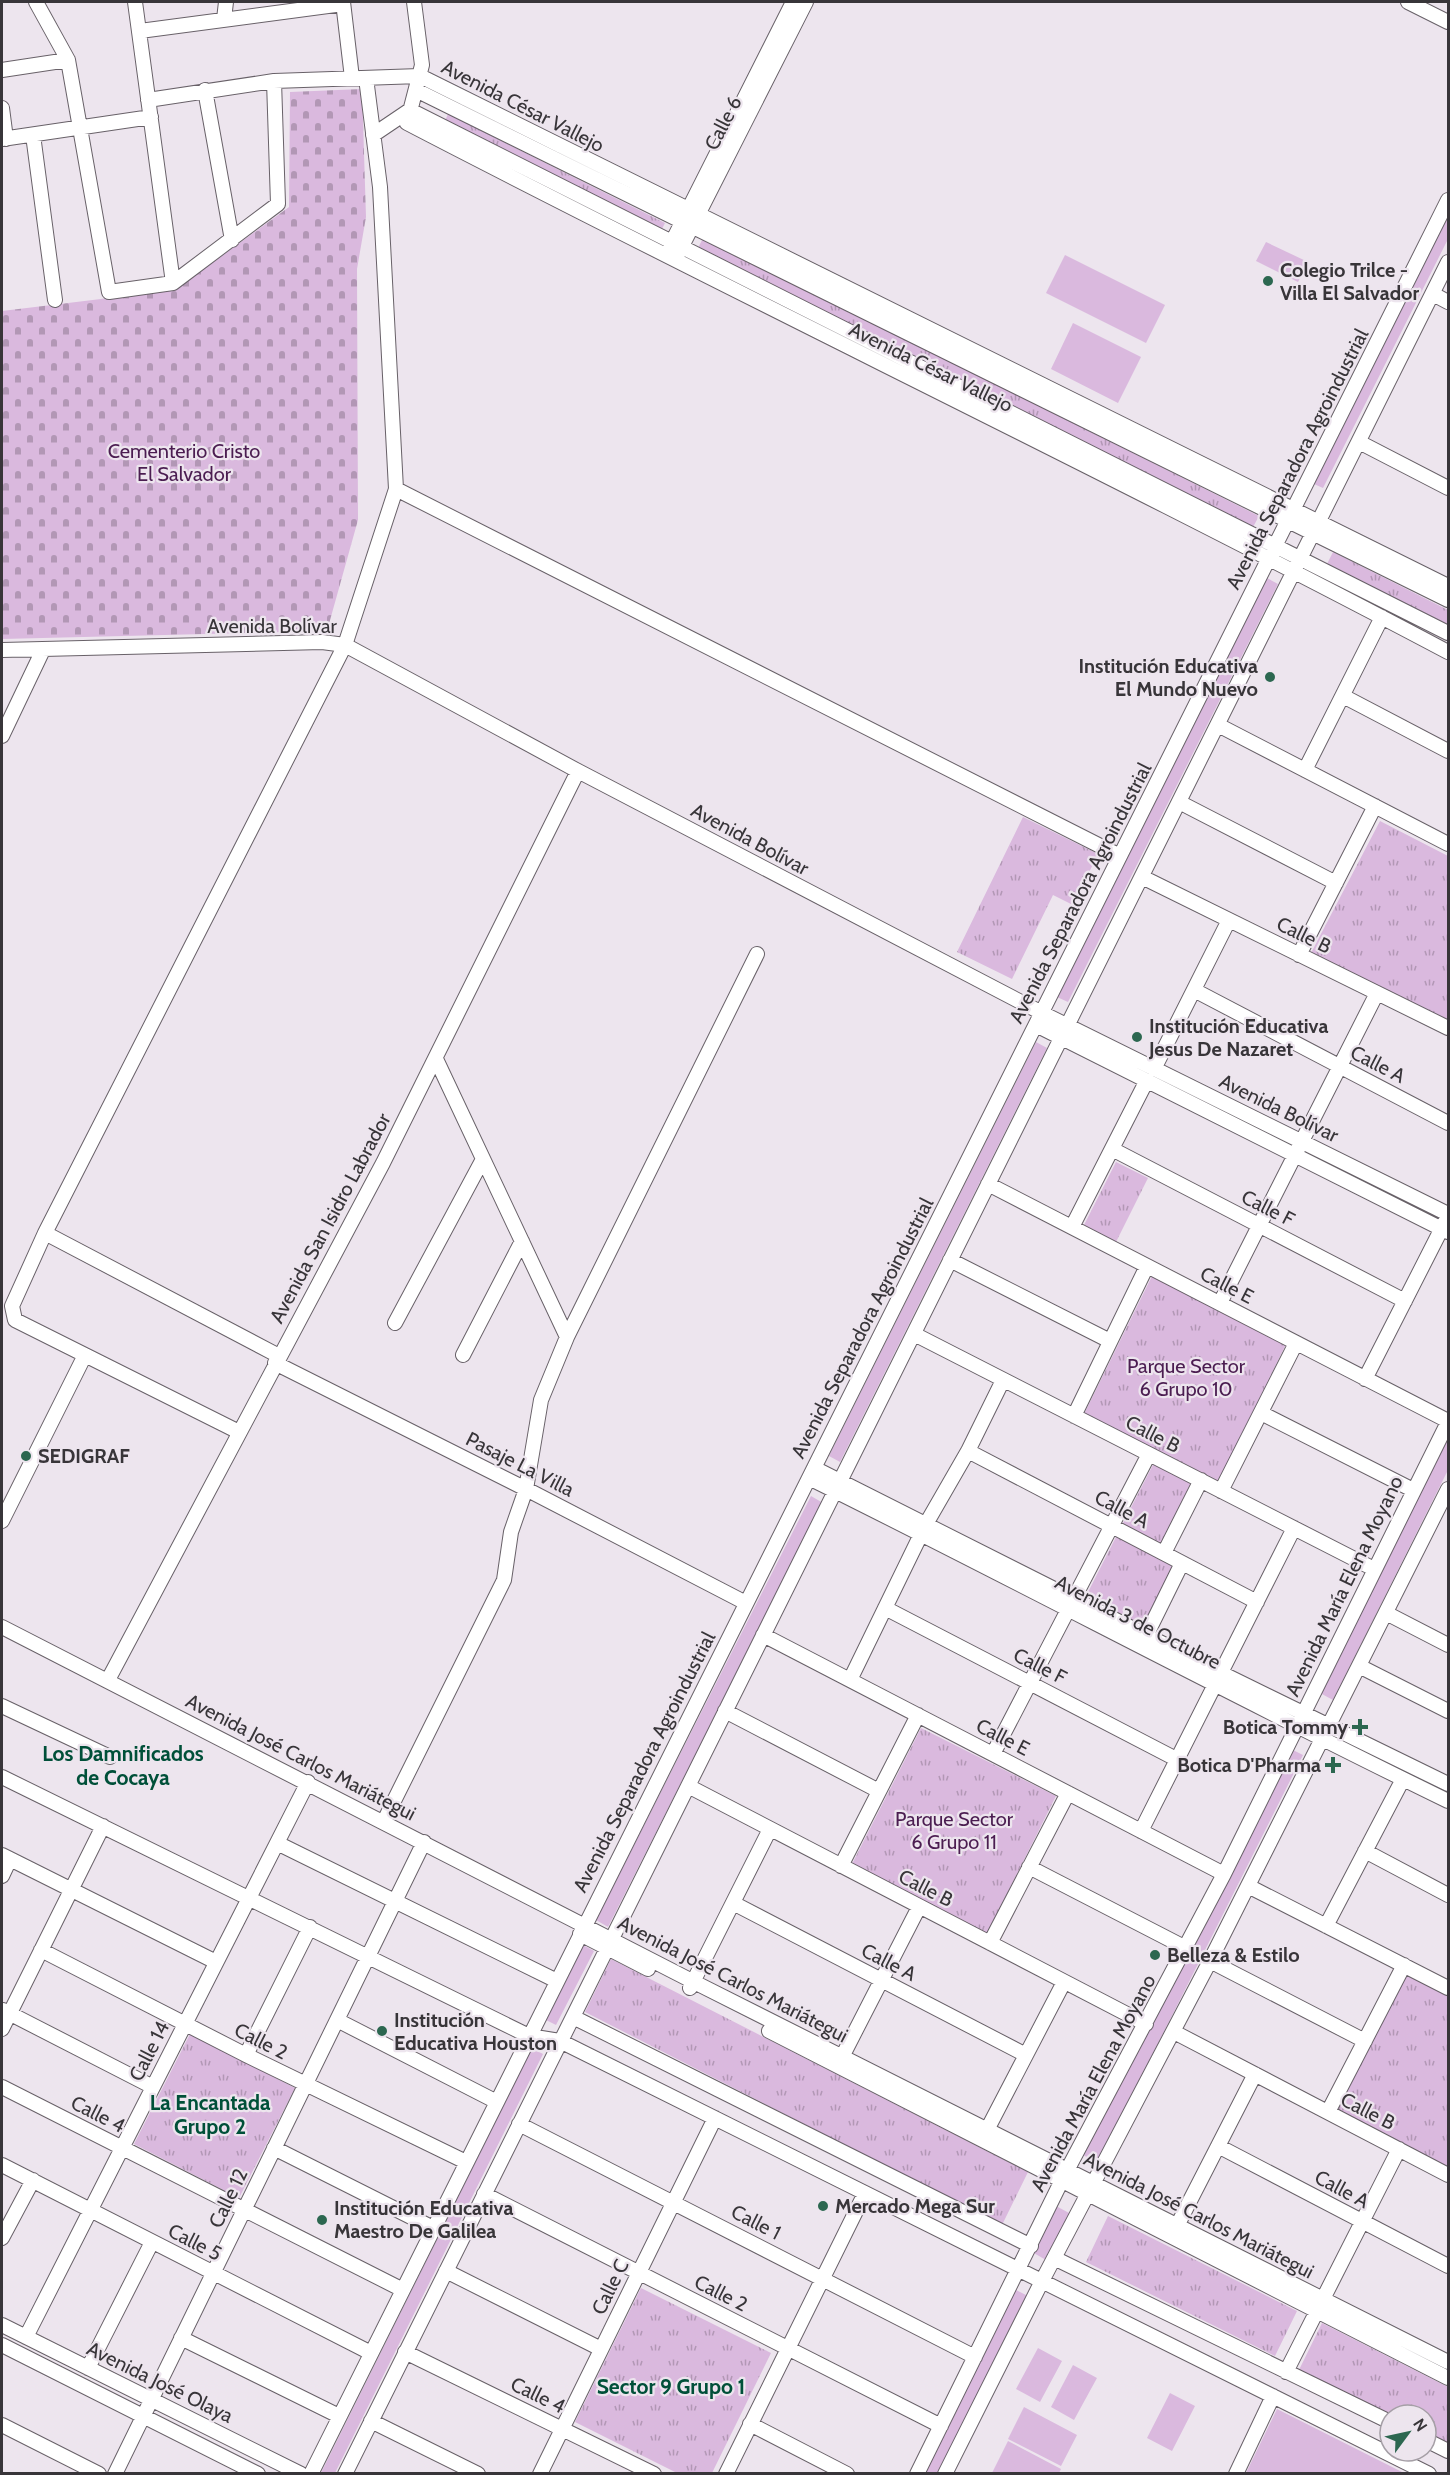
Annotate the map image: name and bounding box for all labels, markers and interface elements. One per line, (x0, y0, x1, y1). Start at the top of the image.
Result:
street label: Avenida César Vallejo (438, 55, 608, 157)
street label: Calle 6 (699, 92, 747, 154)
place label: Colegio Trilce - Villa El Salvador (1280, 258, 1419, 305)
marker: Colegio Trilce - Villa El Salvador (1261, 274, 1275, 288)
street label: Avenida César Vallejo (845, 317, 1017, 417)
street label: Avenida Separadora Agroindustrial (1221, 325, 1373, 593)
park label: Cementerio Cristo El Salvador (108, 439, 260, 486)
street label: Avenida Bolívar (207, 614, 338, 638)
place label: Institución Educativa El Mundo Nuevo (1079, 654, 1258, 701)
marker: Institución Educativa El Mundo Nuevo (1263, 670, 1277, 684)
street label: Avenida Separadora Agroindustrial (1004, 759, 1156, 1027)
street label: Avenida Bolívar (687, 798, 813, 880)
street label: Calle B (1273, 912, 1335, 959)
place label: Institución Educativa Jesus De Nazaret (1148, 1014, 1328, 1061)
marker: Institución Educativa Jesus De Nazaret (1130, 1030, 1144, 1044)
street label: Calle A (1347, 1040, 1410, 1088)
street label: Avenida Bolívar (1215, 1069, 1343, 1148)
street label: Avenida San Isidro Labrador (264, 1108, 396, 1327)
street label: Calle F (1237, 1184, 1299, 1232)
street label: Avenida Separadora Agroindustrial (786, 1194, 938, 1462)
street label: Calle E (1196, 1261, 1258, 1309)
park label: Parque Sector 6 Grupo 10 (1127, 1354, 1246, 1401)
street label: Calle B (1122, 1410, 1184, 1458)
street label: Pasaje La Villa (462, 1426, 578, 1502)
place label: SEDIGRAF (38, 1444, 130, 1468)
marker: SEDIGRAF (19, 1449, 33, 1463)
street label: Avenida María Elena Moyano (1280, 1472, 1408, 1700)
street label: Calle A (1091, 1485, 1154, 1534)
street label: Avenida 3 de Octubre (1051, 1570, 1225, 1674)
street label: Avenida Separadora Agroindustrial (568, 1628, 720, 1896)
street label: Calle F (1009, 1642, 1071, 1690)
street label: Avenida José Carlos Mariátegui (182, 1688, 420, 1826)
street label: Calle E (972, 1713, 1034, 1761)
place label: Botica Tommy (1223, 1715, 1348, 1739)
marker: Botica Tommy (1353, 1720, 1367, 1734)
district label: Los Damnificados de Cocaya (42, 1741, 204, 1790)
place label: Botica D'Pharma (1177, 1753, 1321, 1777)
marker: Botica D'Pharma (1326, 1758, 1340, 1772)
park label: Parque Sector 6 Grupo 11 (895, 1807, 1014, 1854)
street label: Calle B (895, 1864, 957, 1912)
street label: Avenida José Carlos Mariátegui (614, 1910, 852, 2048)
street label: Calle A (858, 1938, 921, 1986)
place label: Belleza & Estilo (1167, 1943, 1300, 1967)
marker: Belleza & Estilo (1148, 1948, 1162, 1962)
street label: Avenida María Elena Moyano (1026, 1970, 1160, 2196)
place label: Institución Educativa Houston (394, 2008, 557, 2055)
street label: Calle 14 (124, 2017, 174, 2085)
street label: Calle 2 (230, 2017, 292, 2065)
marker: Institución Educativa Houston (375, 2024, 389, 2038)
street label: Calle B (1337, 2087, 1399, 2135)
street label: Calle 4 (67, 2090, 129, 2138)
district label: La Encantada Grupo 2 (150, 2090, 271, 2139)
street label: Avenida José Carlos Mariátegui (1080, 2146, 1318, 2284)
street label: Calle 12 (203, 2164, 253, 2232)
street label: Calle A (1311, 2165, 1374, 2214)
place label: Mercado Mega Sur (835, 2194, 995, 2218)
place label: Institución Educativa Maestro De Galilea (334, 2196, 513, 2243)
street label: Calle 1 (727, 2199, 785, 2245)
marker: Mercado Mega Sur (816, 2199, 830, 2213)
marker: Institución Educativa Maestro De Galilea (315, 2213, 329, 2227)
street label: Calle 5 (164, 2218, 226, 2266)
street label: Calle C (586, 2256, 634, 2318)
street label: Calle 2 (690, 2269, 752, 2317)
street label: Avenida José Olaya (83, 2336, 237, 2428)
street label: Calle 4 (507, 2372, 570, 2419)
district label: Sector 9 Grupo 1 (597, 2374, 745, 2399)
north arrow (1378, 2403, 1438, 2463)
text: N (1409, 2415, 1431, 2435)

